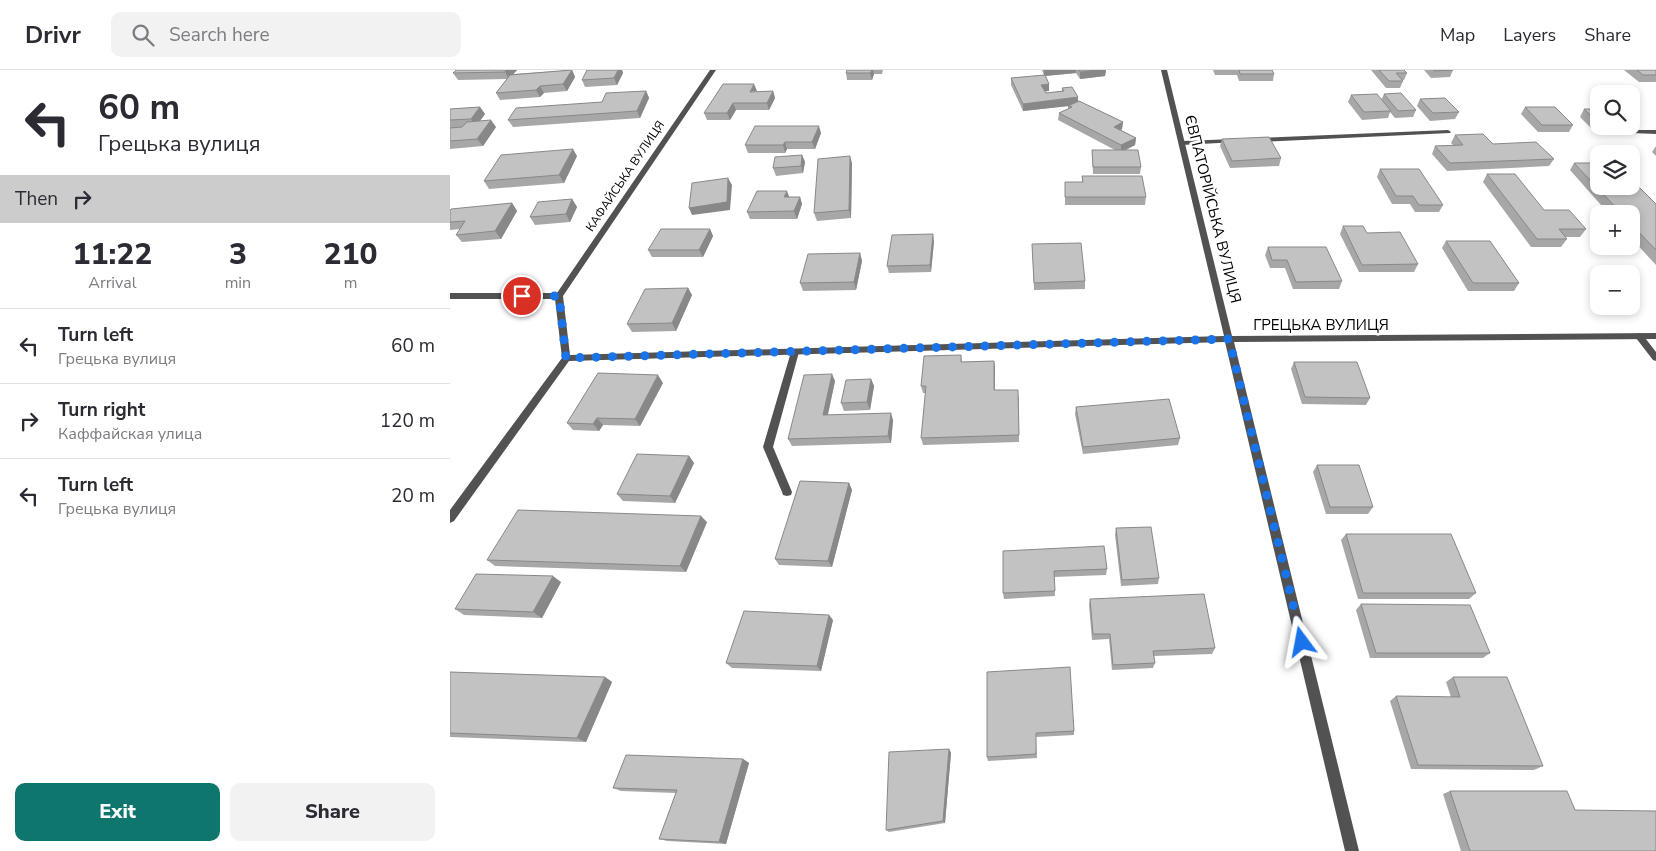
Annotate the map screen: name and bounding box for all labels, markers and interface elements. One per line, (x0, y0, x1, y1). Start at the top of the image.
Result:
search box (111, 12, 461, 57)
text: Drivr (25, 19, 81, 51)
icon: search (129, 21, 157, 49)
text: Search here (169, 22, 270, 48)
text: Map (1440, 23, 1475, 47)
text: Layers (1503, 23, 1556, 47)
text: Share (1584, 23, 1631, 47)
text: 60 m (98, 84, 180, 131)
map controls (1590, 85, 1640, 315)
button: search (1590, 85, 1640, 135)
icon: left (15, 90, 80, 155)
street label: ЄВПАТОРІЙСЬКА ВУЛИЦЯ (1180, 113, 1246, 305)
street label: КАФАЙСЬКА ВУЛИЦЯ (582, 118, 668, 234)
text: Грецька вулиця (98, 129, 261, 159)
button: layers (1590, 145, 1640, 195)
icon: right (68, 185, 96, 213)
text: Then (15, 186, 58, 212)
button: + (1590, 205, 1640, 255)
text: 11:22 (72, 234, 152, 275)
text: 3 (229, 234, 247, 275)
text: 210 (324, 234, 378, 275)
button: − (1590, 265, 1640, 315)
text: Arrival (88, 272, 136, 294)
text: min (225, 272, 251, 294)
text: m (344, 272, 357, 294)
pin (501, 275, 543, 317)
icon: arrive (508, 282, 536, 310)
street label: ГРЕЦЬКА ВУЛИЦЯ (1253, 315, 1389, 335)
text: Turn left (58, 322, 133, 348)
icon: left (15, 332, 43, 360)
text: 60 m (391, 333, 435, 359)
text: Грецька вулиця (58, 348, 176, 370)
text: Turn right (58, 397, 145, 423)
icon: right (15, 407, 43, 435)
text: 120 m (380, 408, 435, 434)
text: Каффайская улица (58, 423, 202, 445)
text: Turn left (58, 472, 133, 498)
icon: left (15, 482, 43, 510)
text: 20 m (391, 483, 435, 509)
text: Грецька вулиця (58, 498, 176, 520)
position arrow (1275, 615, 1327, 667)
button: Exit (15, 783, 220, 841)
button: Share (230, 783, 435, 841)

